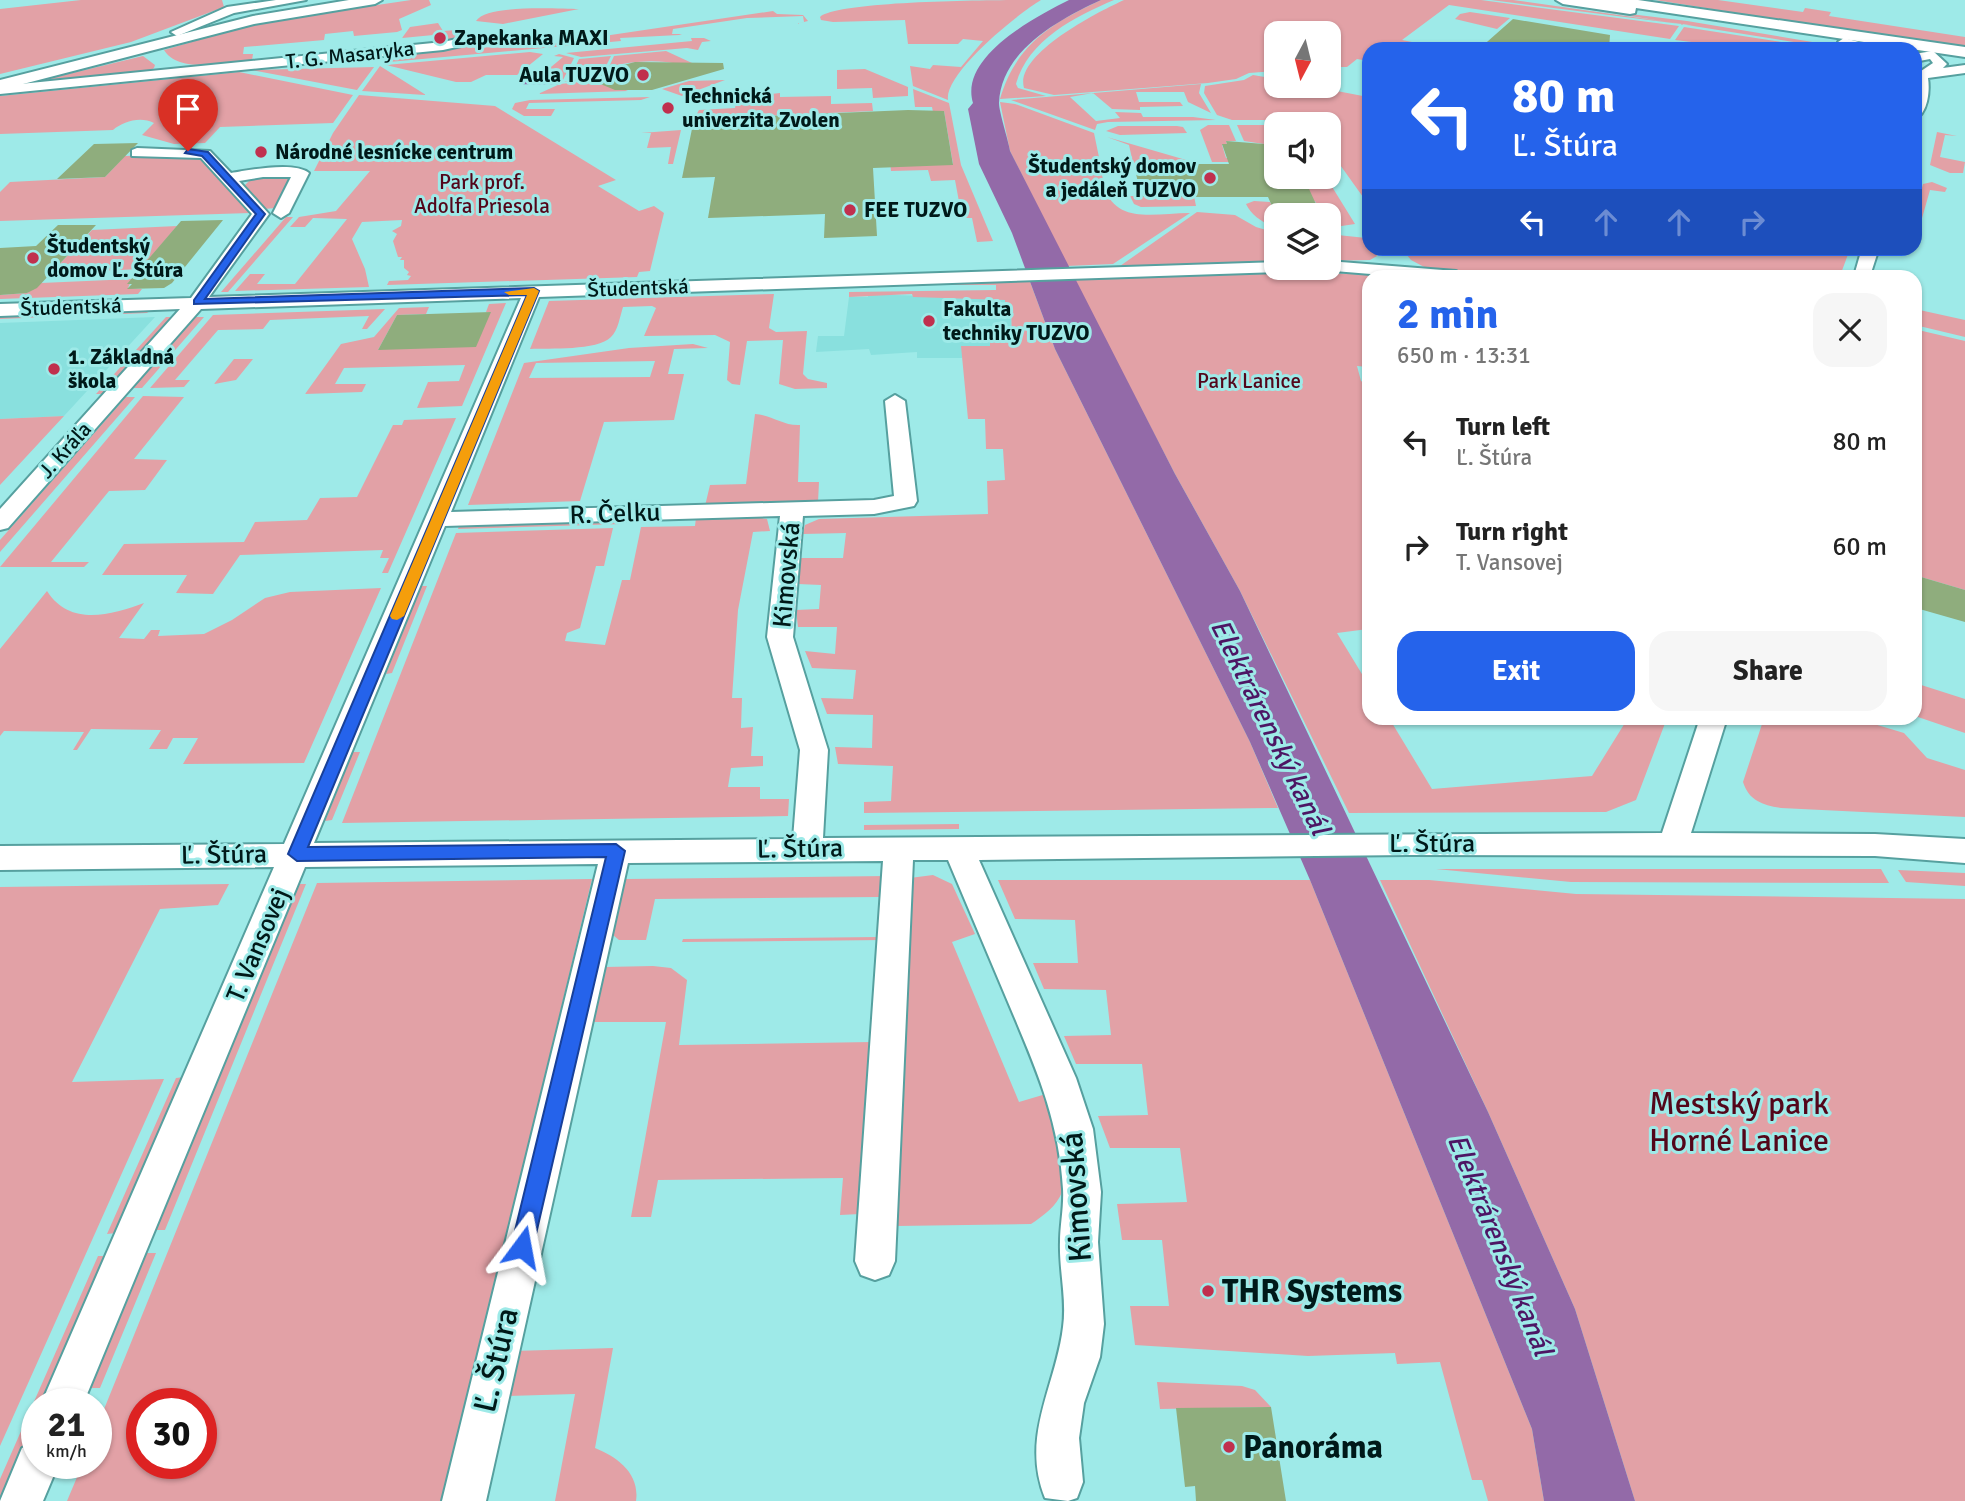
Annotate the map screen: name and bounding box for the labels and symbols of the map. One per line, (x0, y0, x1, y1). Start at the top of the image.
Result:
north arrow (1264, 21, 1340, 98)
place label: Zapekanka MAXI (454, 25, 609, 51)
marker: Zapekanka MAXI (432, 30, 448, 46)
street label: T. G. Masaryka (284, 35, 416, 75)
place label: Aula TUZVO (519, 62, 629, 88)
marker: Aula TUZVO (635, 67, 651, 83)
pin (158, 79, 218, 151)
place label: Technická univerzita Zvolen (682, 83, 840, 133)
marker: Technická univerzita Zvolen (660, 100, 676, 116)
place label: Národné lesnícke centrum (275, 139, 513, 165)
marker: Národné lesnícke centrum (253, 144, 269, 160)
place label: Študentský domov a jedáleň TUZVO (1028, 153, 1197, 203)
park label: Park prof. Adolfa Priesola (414, 169, 550, 219)
marker: Študentský domov a jedáleň TUZVO (1202, 170, 1218, 186)
place label: FEE TUZVO (864, 197, 967, 223)
marker: FEE TUZVO (842, 202, 858, 218)
place label: Študentský domov Ľ. Štúra (47, 233, 184, 283)
marker: Študentský domov Ľ. Štúra (25, 250, 41, 266)
street label: Študentská (587, 273, 689, 303)
street label: Študentská (20, 292, 122, 322)
place label: Fakulta techniky TUZVO (942, 296, 1090, 346)
marker: Fakulta techniky TUZVO (921, 313, 937, 329)
place label: 1. Základná škola (68, 344, 175, 394)
marker: 1. Základná škola (46, 361, 62, 377)
park label: Park Lanice (1197, 368, 1301, 394)
street label: J. Kráľa (33, 417, 97, 483)
street label: R. Čelku (569, 496, 661, 532)
street label: Kimovská (766, 521, 808, 629)
water label: Elektrárenský kanál (1203, 613, 1338, 842)
street label: Ľ. Štúra (1389, 828, 1475, 860)
street label: Ľ. Štúra (757, 832, 843, 866)
street label: Ľ. Štúra (181, 838, 267, 872)
street label: T. Vansovej (220, 883, 296, 1007)
park label: Mestský park Horné Lanice (1649, 1084, 1829, 1160)
water label: Elektrárenský kanál (1440, 1129, 1561, 1363)
street label: Kimovská (1052, 1131, 1100, 1263)
position arrow (485, 1210, 559, 1284)
place label: THR Systems (1222, 1272, 1402, 1311)
marker: THR Systems (1200, 1283, 1216, 1299)
street label: Ľ. Štúra (465, 1304, 527, 1416)
speed limit sign: 30 (126, 1388, 217, 1479)
place label: Panoráma (1243, 1428, 1383, 1467)
marker: Panoráma (1221, 1439, 1237, 1455)

